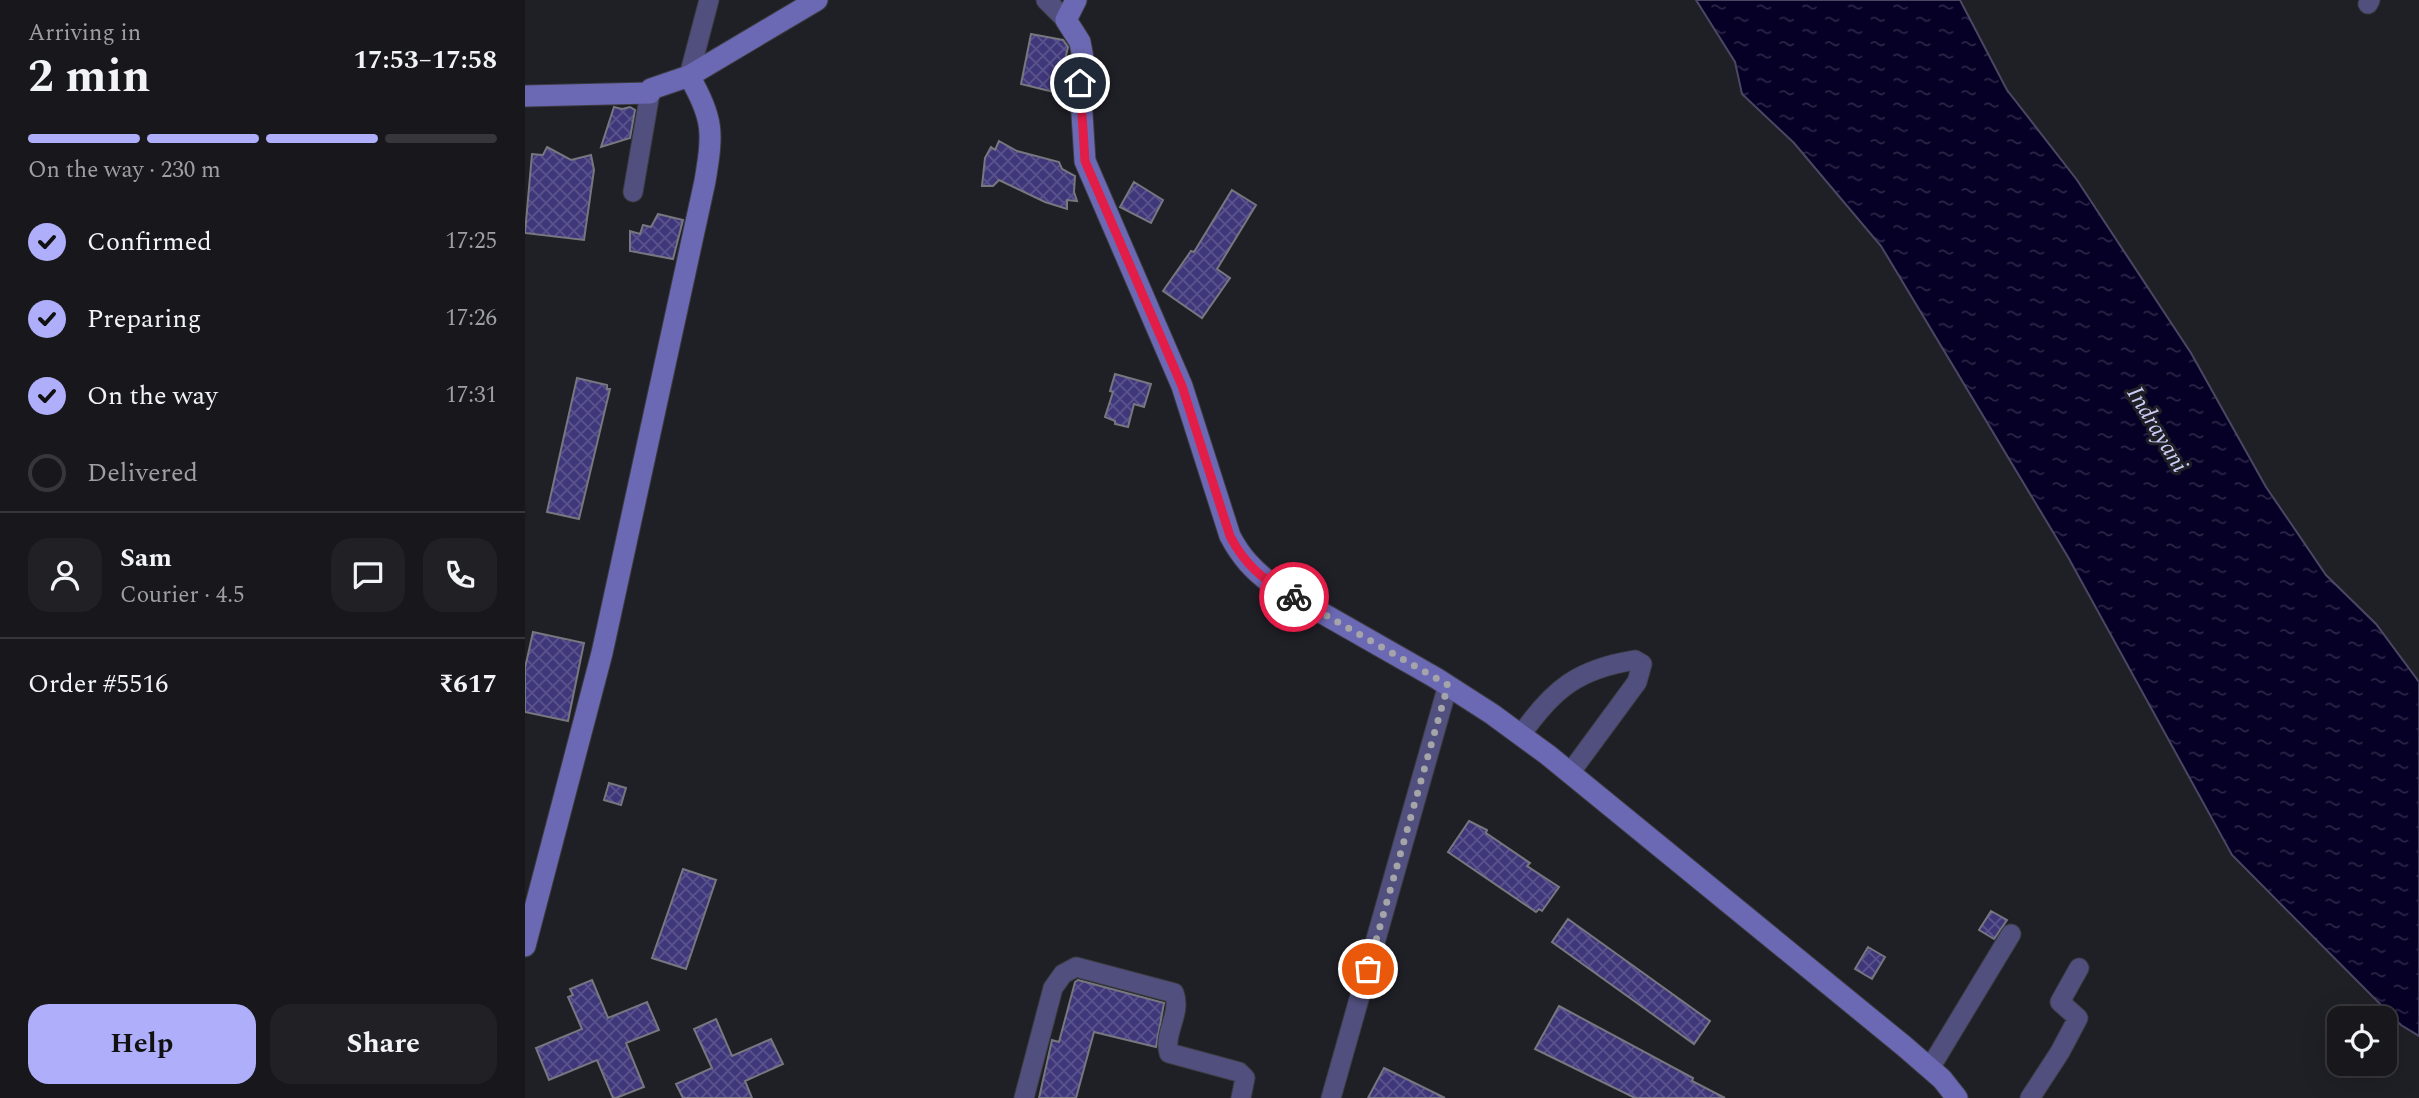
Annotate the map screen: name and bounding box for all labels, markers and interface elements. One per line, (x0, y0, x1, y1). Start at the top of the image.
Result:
text: Arriving in (28, 16, 141, 51)
text: 17:53–17:58 (353, 40, 497, 80)
text: 2 min (28, 42, 150, 112)
pin (1050, 53, 1110, 113)
icon: home (1061, 64, 1099, 102)
text: On the way · 230 m (28, 153, 221, 188)
text: Confirmed (87, 222, 212, 262)
icon: check (28, 223, 66, 261)
text: 17:25 (445, 224, 497, 259)
text: Preparing (87, 299, 201, 339)
icon: check (28, 300, 66, 338)
text: 17:26 (445, 301, 497, 336)
text: On the way (87, 376, 218, 416)
icon: check (28, 377, 66, 415)
text: 17:31 (445, 378, 497, 413)
water label: Indrayani (2117, 379, 2197, 480)
text: Delivered (87, 453, 198, 493)
button: person (28, 538, 102, 612)
text: Sam (120, 538, 172, 578)
button: chat (331, 538, 405, 612)
button: phone (423, 538, 497, 612)
courier (1259, 562, 1329, 632)
text: Courier · 4.5 (120, 578, 245, 613)
icon: bike (1275, 578, 1313, 616)
text: Order #5516 (28, 664, 168, 704)
text: ₹617 (439, 664, 497, 704)
pin (1338, 939, 1398, 999)
icon: bag (1349, 950, 1387, 988)
button: Help (28, 1004, 256, 1084)
button: Share (270, 1004, 497, 1084)
map controls (2327, 1006, 2397, 1076)
button: locate (2327, 1006, 2397, 1076)

